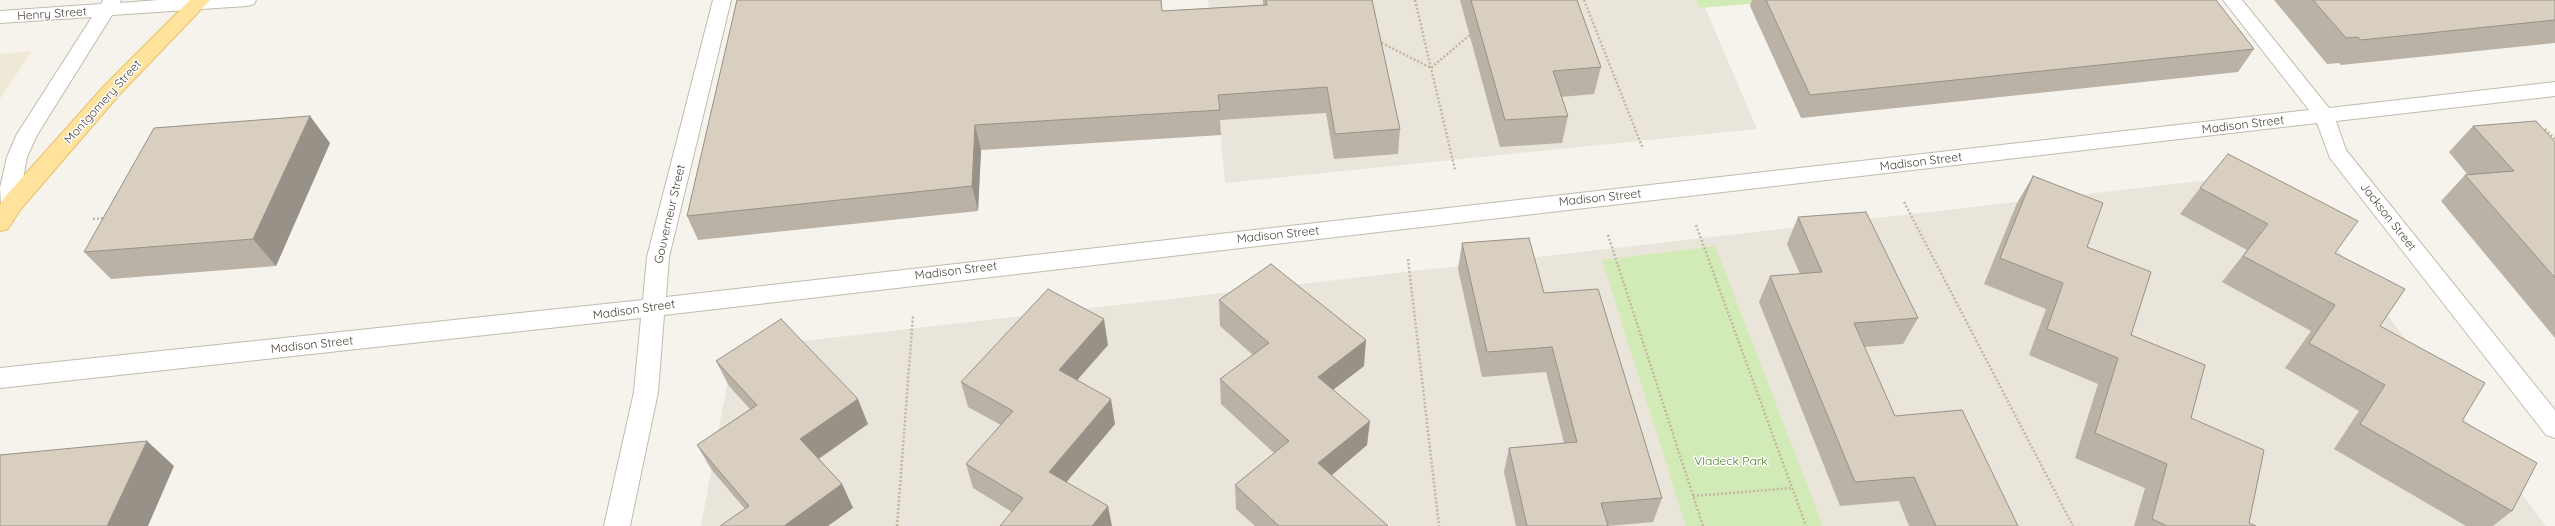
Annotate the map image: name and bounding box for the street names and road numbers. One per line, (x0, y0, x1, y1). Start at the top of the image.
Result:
street label: Henry Street (17, 4, 87, 24)
street label: Montgomery Street (62, 57, 144, 147)
street label: Madison Street (2201, 113, 2285, 137)
street label: Madison Street (1879, 150, 1963, 174)
street label: Gouverneur Street (652, 163, 688, 265)
street label: Jackson Street (2357, 180, 2419, 254)
street label: Madison Street (1558, 187, 1642, 209)
street label: Madison Street (1236, 224, 1320, 246)
street label: Madison Street (914, 259, 998, 283)
street label: Madison Street (592, 297, 676, 323)
street label: Madison Street (270, 334, 354, 356)

